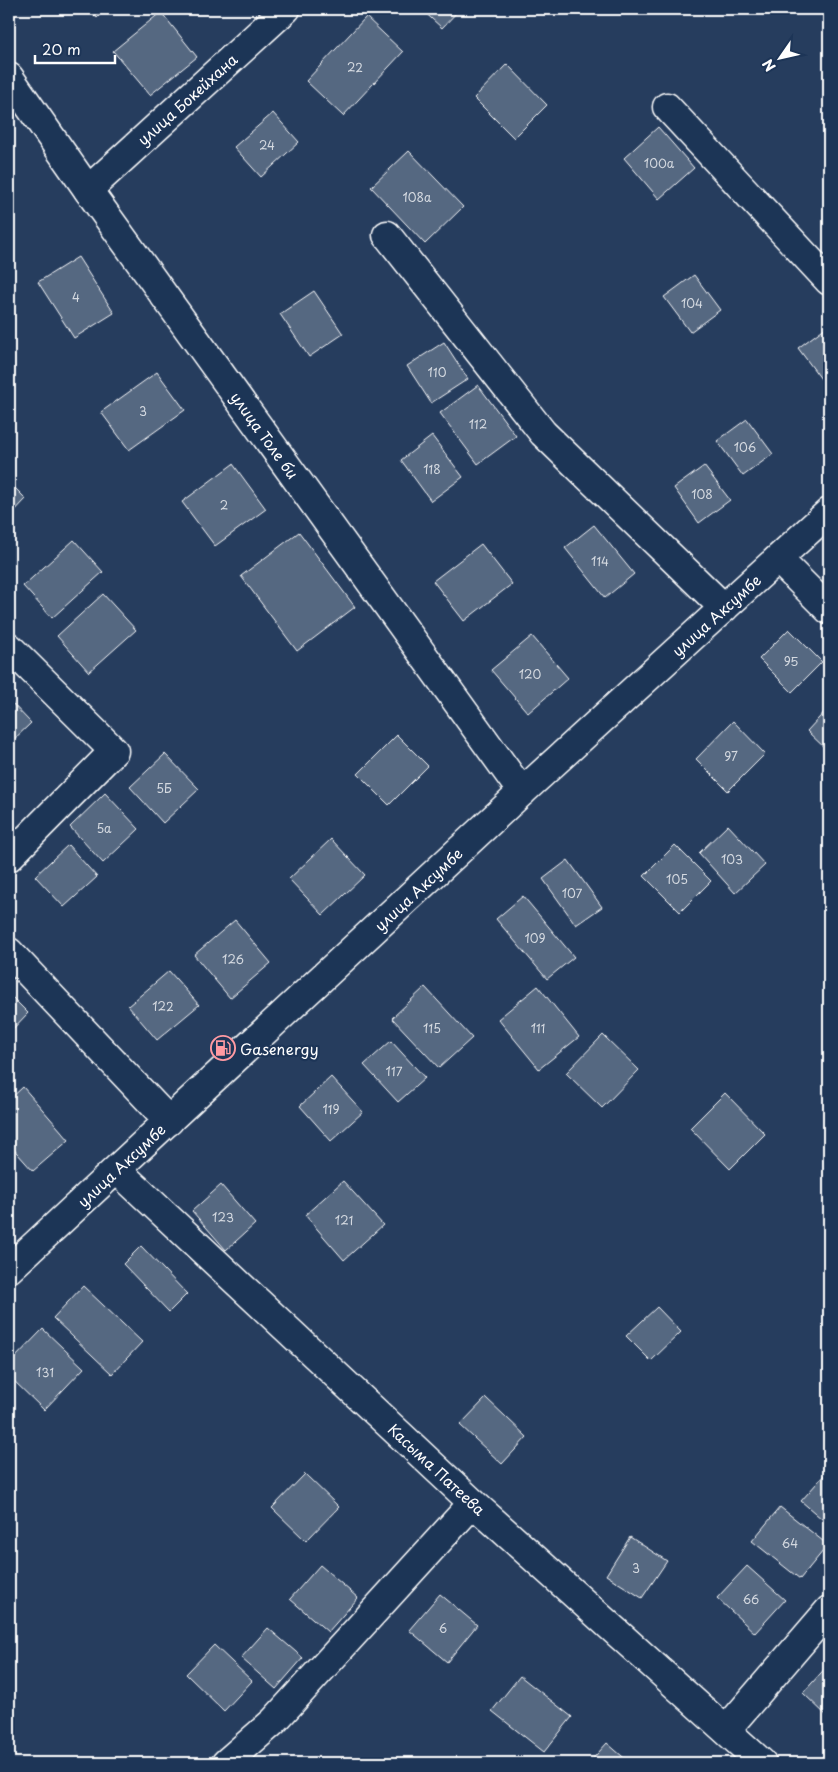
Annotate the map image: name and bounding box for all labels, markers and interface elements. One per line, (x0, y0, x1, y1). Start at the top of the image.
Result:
scale bar (35, 32, 115, 64)
north arrow (756, 32, 806, 82)
text: 20 m (42, 37, 81, 60)
street label: улица Бокейхана (132, 47, 243, 150)
text: N (757, 55, 781, 76)
house number: 22 (347, 58, 363, 76)
house number: 24 (259, 136, 275, 154)
house number: 100а (644, 154, 675, 172)
house number: 108а (402, 188, 432, 206)
house number: 4 (72, 288, 80, 306)
house number: 104 (681, 294, 703, 312)
house number: 110 (428, 363, 447, 381)
street label: улица Толе би (225, 387, 305, 483)
house number: 3 (139, 402, 147, 420)
house number: 112 (469, 415, 487, 433)
house number: 106 (734, 438, 756, 456)
house number: 118 (423, 460, 441, 478)
house number: 108 (691, 485, 713, 503)
house number: 2 (220, 496, 228, 514)
house number: 114 (591, 552, 609, 570)
street label: улица Аксумбе (666, 569, 766, 661)
house number: 95 (784, 652, 798, 670)
house number: 120 (519, 665, 541, 683)
house number: 97 (724, 747, 738, 765)
house number: 5Б (156, 779, 172, 797)
house number: 5а (96, 819, 112, 837)
street label: улица Аксумбе (369, 842, 467, 936)
house number: 103 (721, 850, 743, 868)
house number: 105 (666, 870, 688, 888)
house number: 107 (562, 884, 583, 902)
house number: 109 (524, 929, 546, 947)
house number: 126 (222, 950, 244, 968)
house number: 122 (152, 997, 174, 1015)
house number: 115 (423, 1019, 441, 1037)
house number: 111 (531, 1019, 545, 1037)
fuel station icon: Gasenergy (210, 1035, 236, 1061)
place label: Gasenergy (240, 1037, 318, 1060)
house number: 117 (386, 1062, 403, 1080)
house number: 119 (322, 1100, 340, 1118)
street label: улица Аксумбе (72, 1118, 170, 1212)
house number: 123 (212, 1208, 234, 1226)
house number: 121 (335, 1211, 353, 1229)
house number: 131 (36, 1363, 54, 1381)
street label: Касыма Патеева (383, 1418, 491, 1521)
house number: 64 (782, 1534, 798, 1552)
house number: 3 (632, 1559, 640, 1577)
house number: 66 (743, 1590, 759, 1608)
house number: 6 (439, 1619, 447, 1637)

